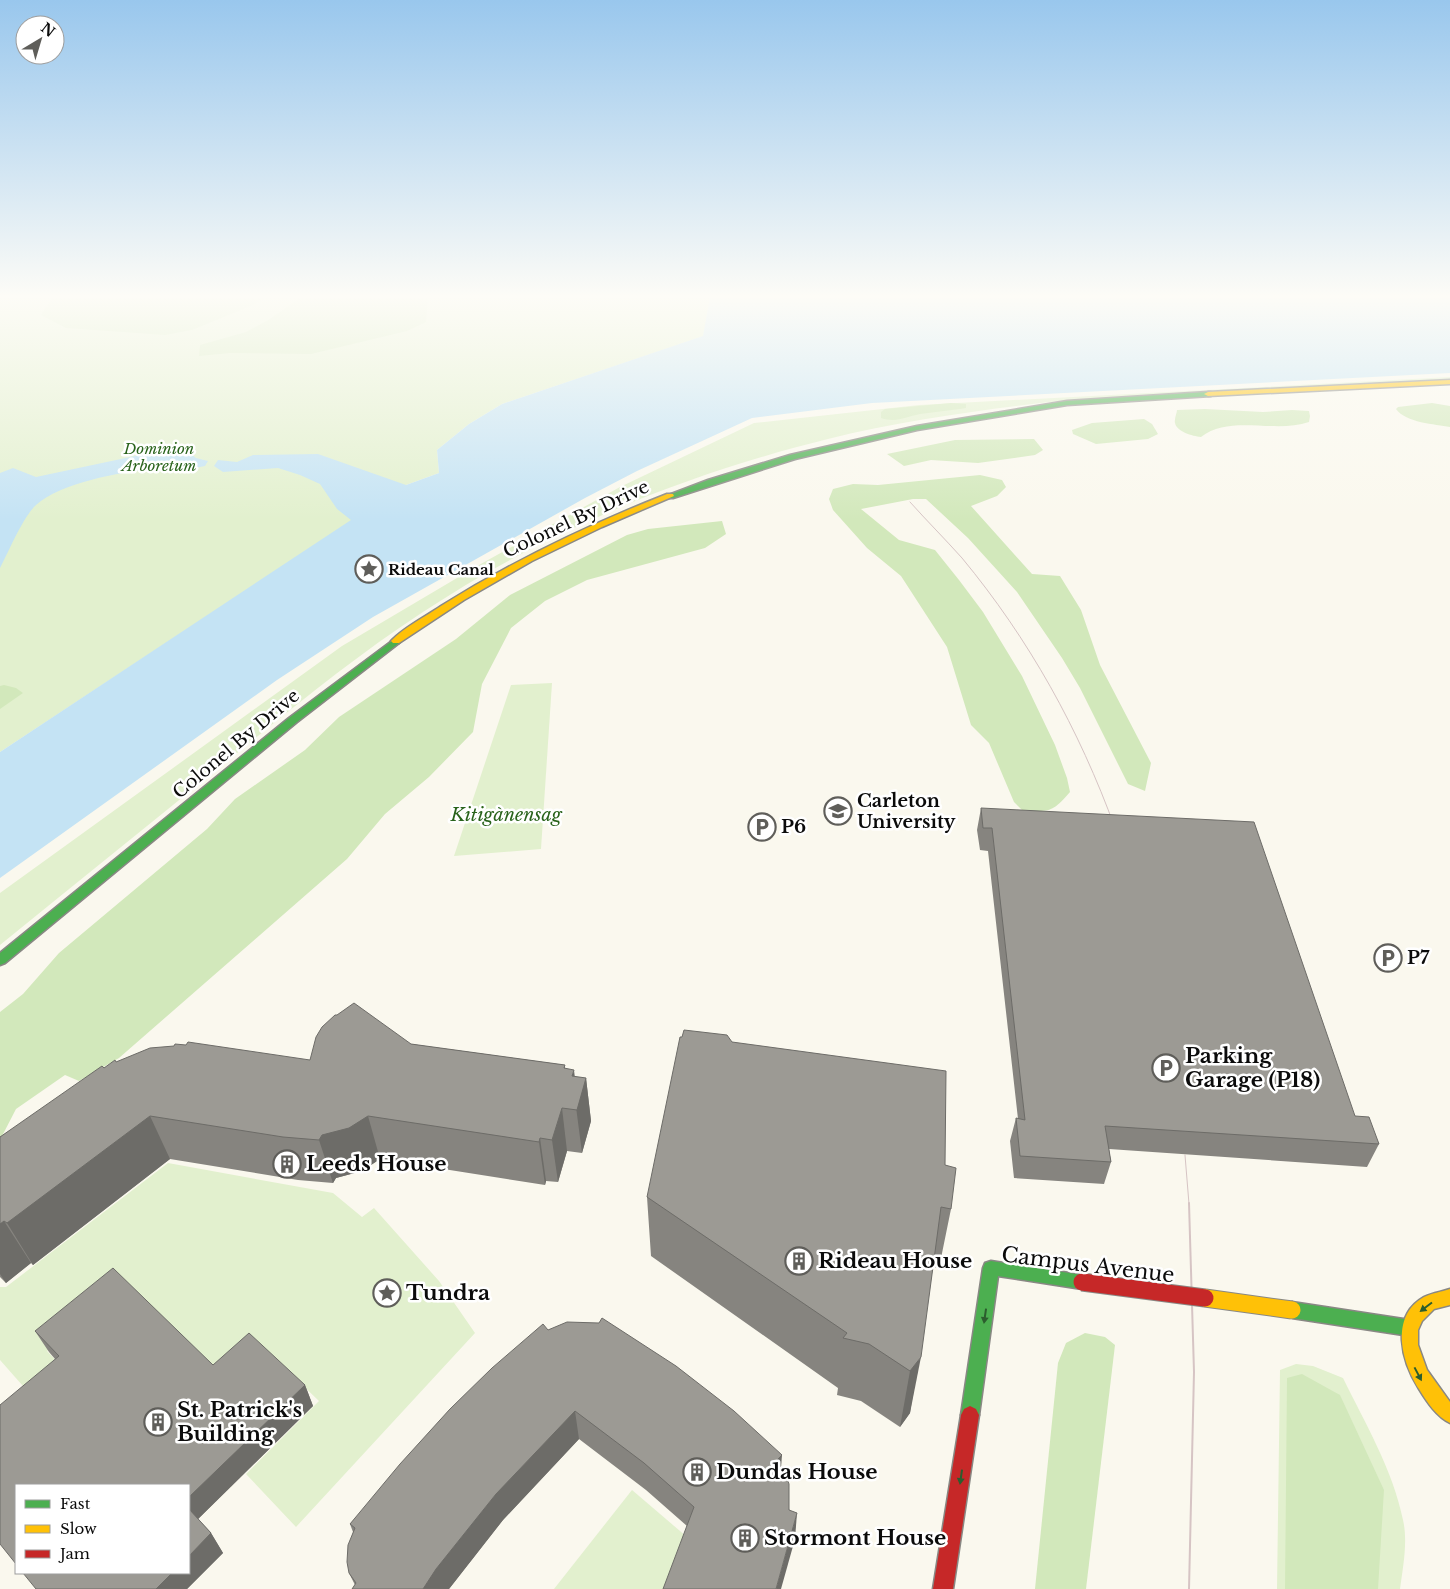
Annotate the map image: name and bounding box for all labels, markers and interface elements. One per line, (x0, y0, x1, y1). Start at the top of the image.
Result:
north arrow (15, 15, 65, 65)
text: N (37, 19, 59, 41)
park label: Dominion Arboretum (120, 439, 196, 475)
street label: Colonel By Drive (500, 476, 652, 562)
place icon: Rideau Canal (354, 554, 384, 584)
place label: Rideau Canal (388, 560, 495, 579)
street label: Colonel By Drive (168, 685, 304, 803)
place label: Carleton University (857, 790, 956, 833)
school or university icon: Carleton University (823, 796, 853, 826)
park label: Kitigànensag (449, 804, 563, 826)
parking icon: P6 (747, 812, 777, 842)
place label: P6 (781, 816, 806, 838)
parking icon: P7 (1373, 943, 1403, 973)
place label: P7 (1407, 947, 1430, 969)
place label: Parking Garage (P18) (1185, 1043, 1320, 1093)
parking icon: Parking Garage (P18) (1151, 1053, 1181, 1083)
building icon: Leeds House (272, 1149, 302, 1179)
place label: Leeds House (306, 1151, 447, 1177)
street label: Campus Avenue (1000, 1241, 1176, 1289)
building icon: Rideau House (784, 1246, 814, 1276)
place label: Rideau House (818, 1248, 972, 1274)
place icon: Tundra (372, 1278, 402, 1308)
place label: Tundra (406, 1280, 490, 1306)
one-way arrow (1420, 1302, 1433, 1313)
one-way arrow (981, 1309, 989, 1325)
one-way arrow (1414, 1367, 1423, 1380)
place label: St. Patrick's Building (177, 1397, 303, 1447)
building icon: St. Patrick's Building (143, 1407, 173, 1437)
building icon: Dundas House (682, 1457, 712, 1487)
place label: Dundas House (716, 1459, 878, 1485)
one-way arrow (957, 1469, 965, 1485)
legend (15, 1484, 190, 1574)
text: Fast (60, 1494, 91, 1513)
text: Slow (60, 1519, 97, 1538)
building icon: Stormont House (730, 1523, 760, 1553)
place label: Stormont House (764, 1525, 946, 1551)
text: Jam (58, 1544, 90, 1563)

